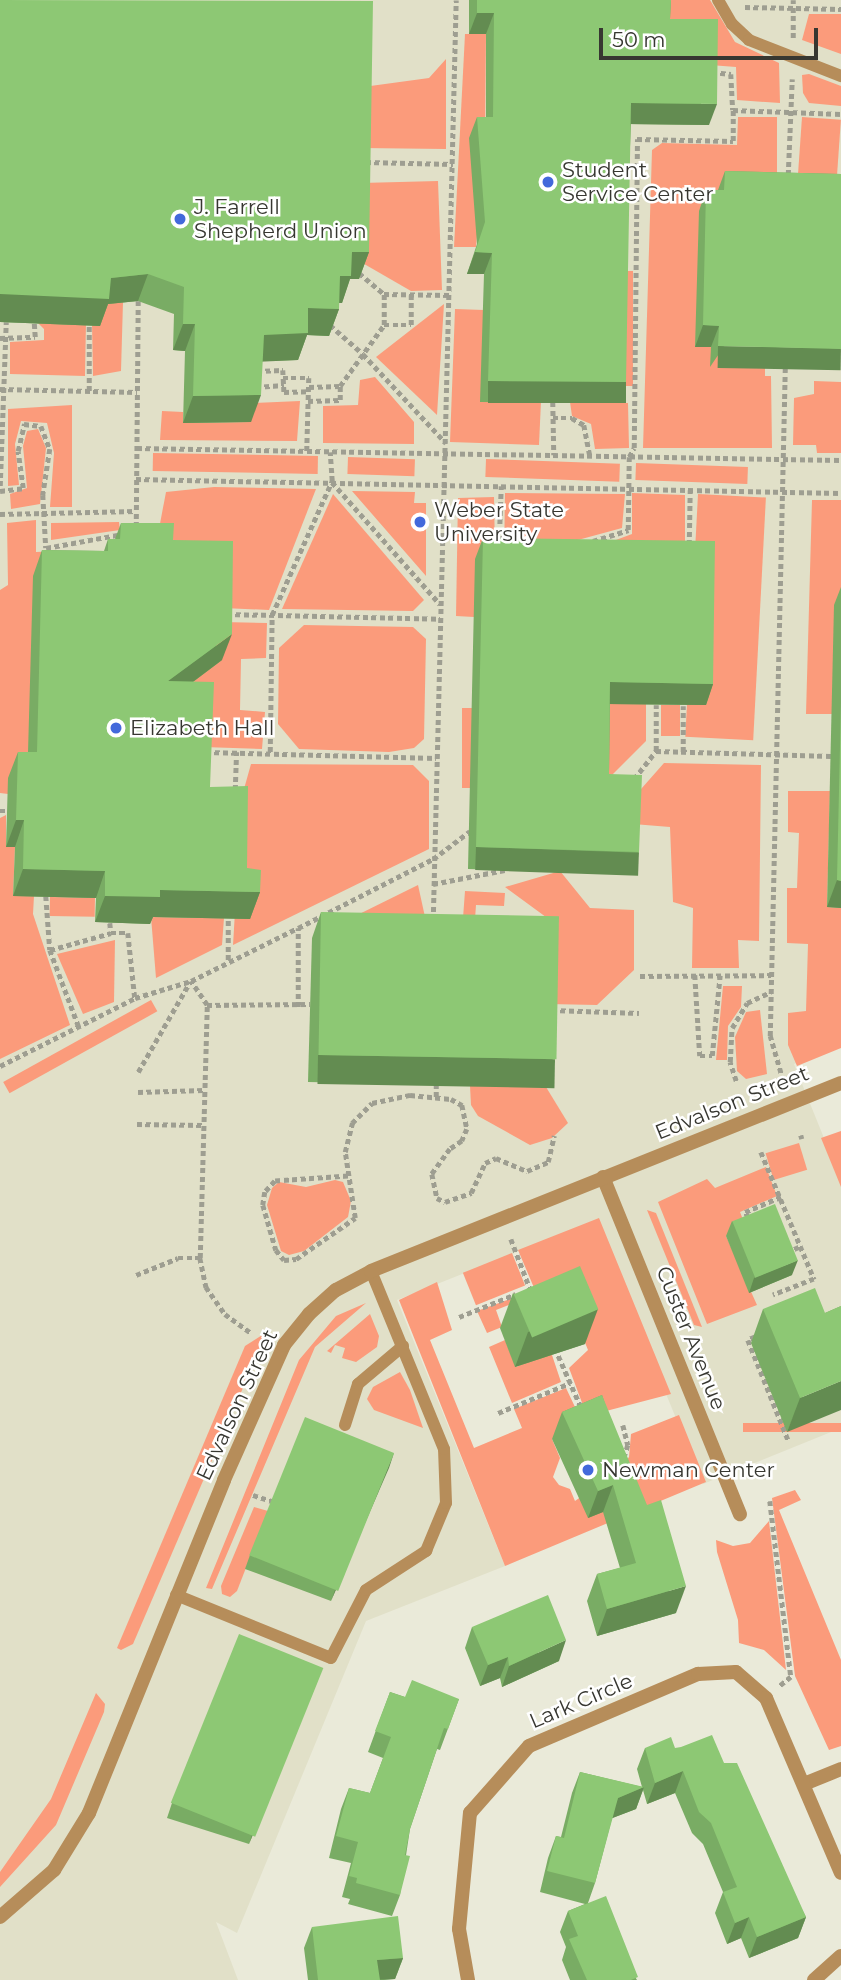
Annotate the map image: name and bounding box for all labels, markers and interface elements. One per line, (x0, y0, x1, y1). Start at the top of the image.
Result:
scale bar (603, 14, 822, 58)
text: 50 m (612, 27, 666, 52)
place label: Student Service Center (562, 157, 714, 207)
marker: Student Service Center (540, 174, 556, 190)
place label: J. Farrell Shepherd Union (194, 194, 367, 244)
marker: J. Farrell Shepherd Union (172, 211, 188, 227)
place label: Weber State University (434, 497, 564, 547)
marker: Weber State University (412, 514, 428, 530)
place label: Elizabeth Hall (130, 715, 274, 741)
marker: Elizabeth Hall (108, 720, 124, 736)
street label: Edvalson Street (651, 1061, 813, 1145)
street label: Custer Avenue (651, 1262, 731, 1414)
street label: Edvalson Street (191, 1325, 283, 1485)
place label: Newman Center (602, 1457, 775, 1483)
marker: Newman Center (580, 1462, 596, 1478)
street label: Lark Circle (526, 1668, 636, 1734)

